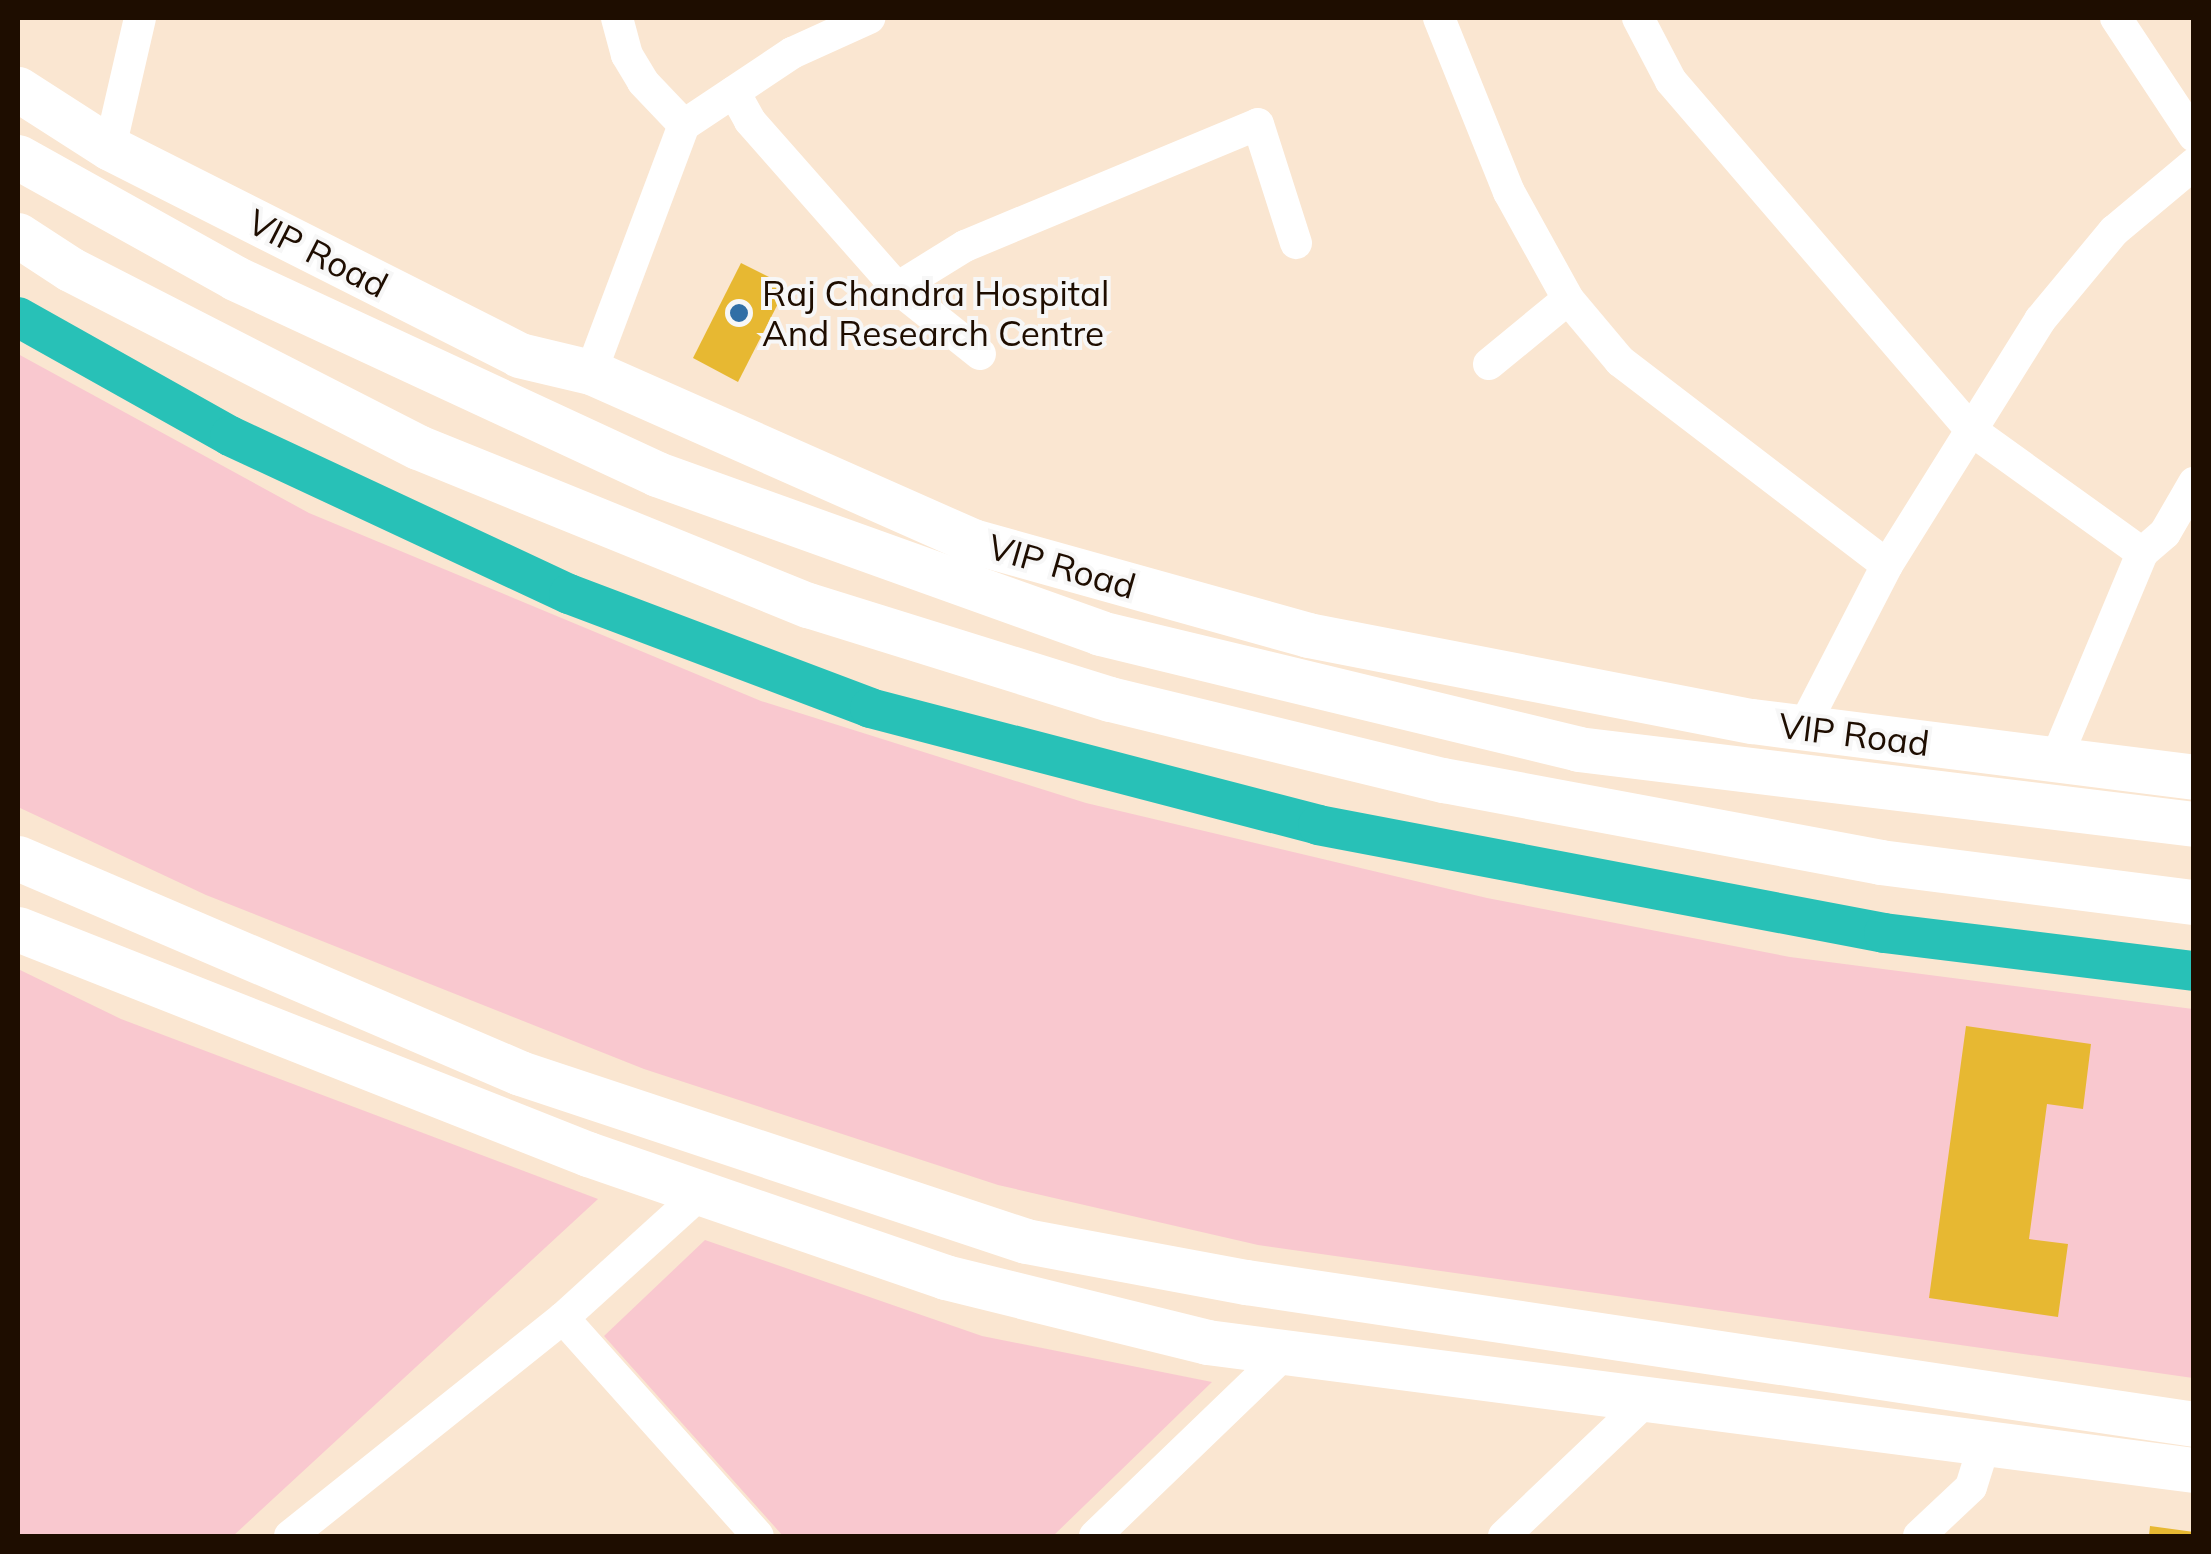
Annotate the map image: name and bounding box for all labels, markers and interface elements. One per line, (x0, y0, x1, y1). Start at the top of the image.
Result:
street label: VIP Road (241, 200, 395, 306)
place label: Raj Chandra Hospital And Research Centre (762, 272, 1109, 354)
marker: Raj Chandra Hospital And Research Centre (726, 300, 752, 326)
street label: VIP Road (984, 525, 1140, 607)
street label: VIP Road (1776, 704, 1932, 764)

